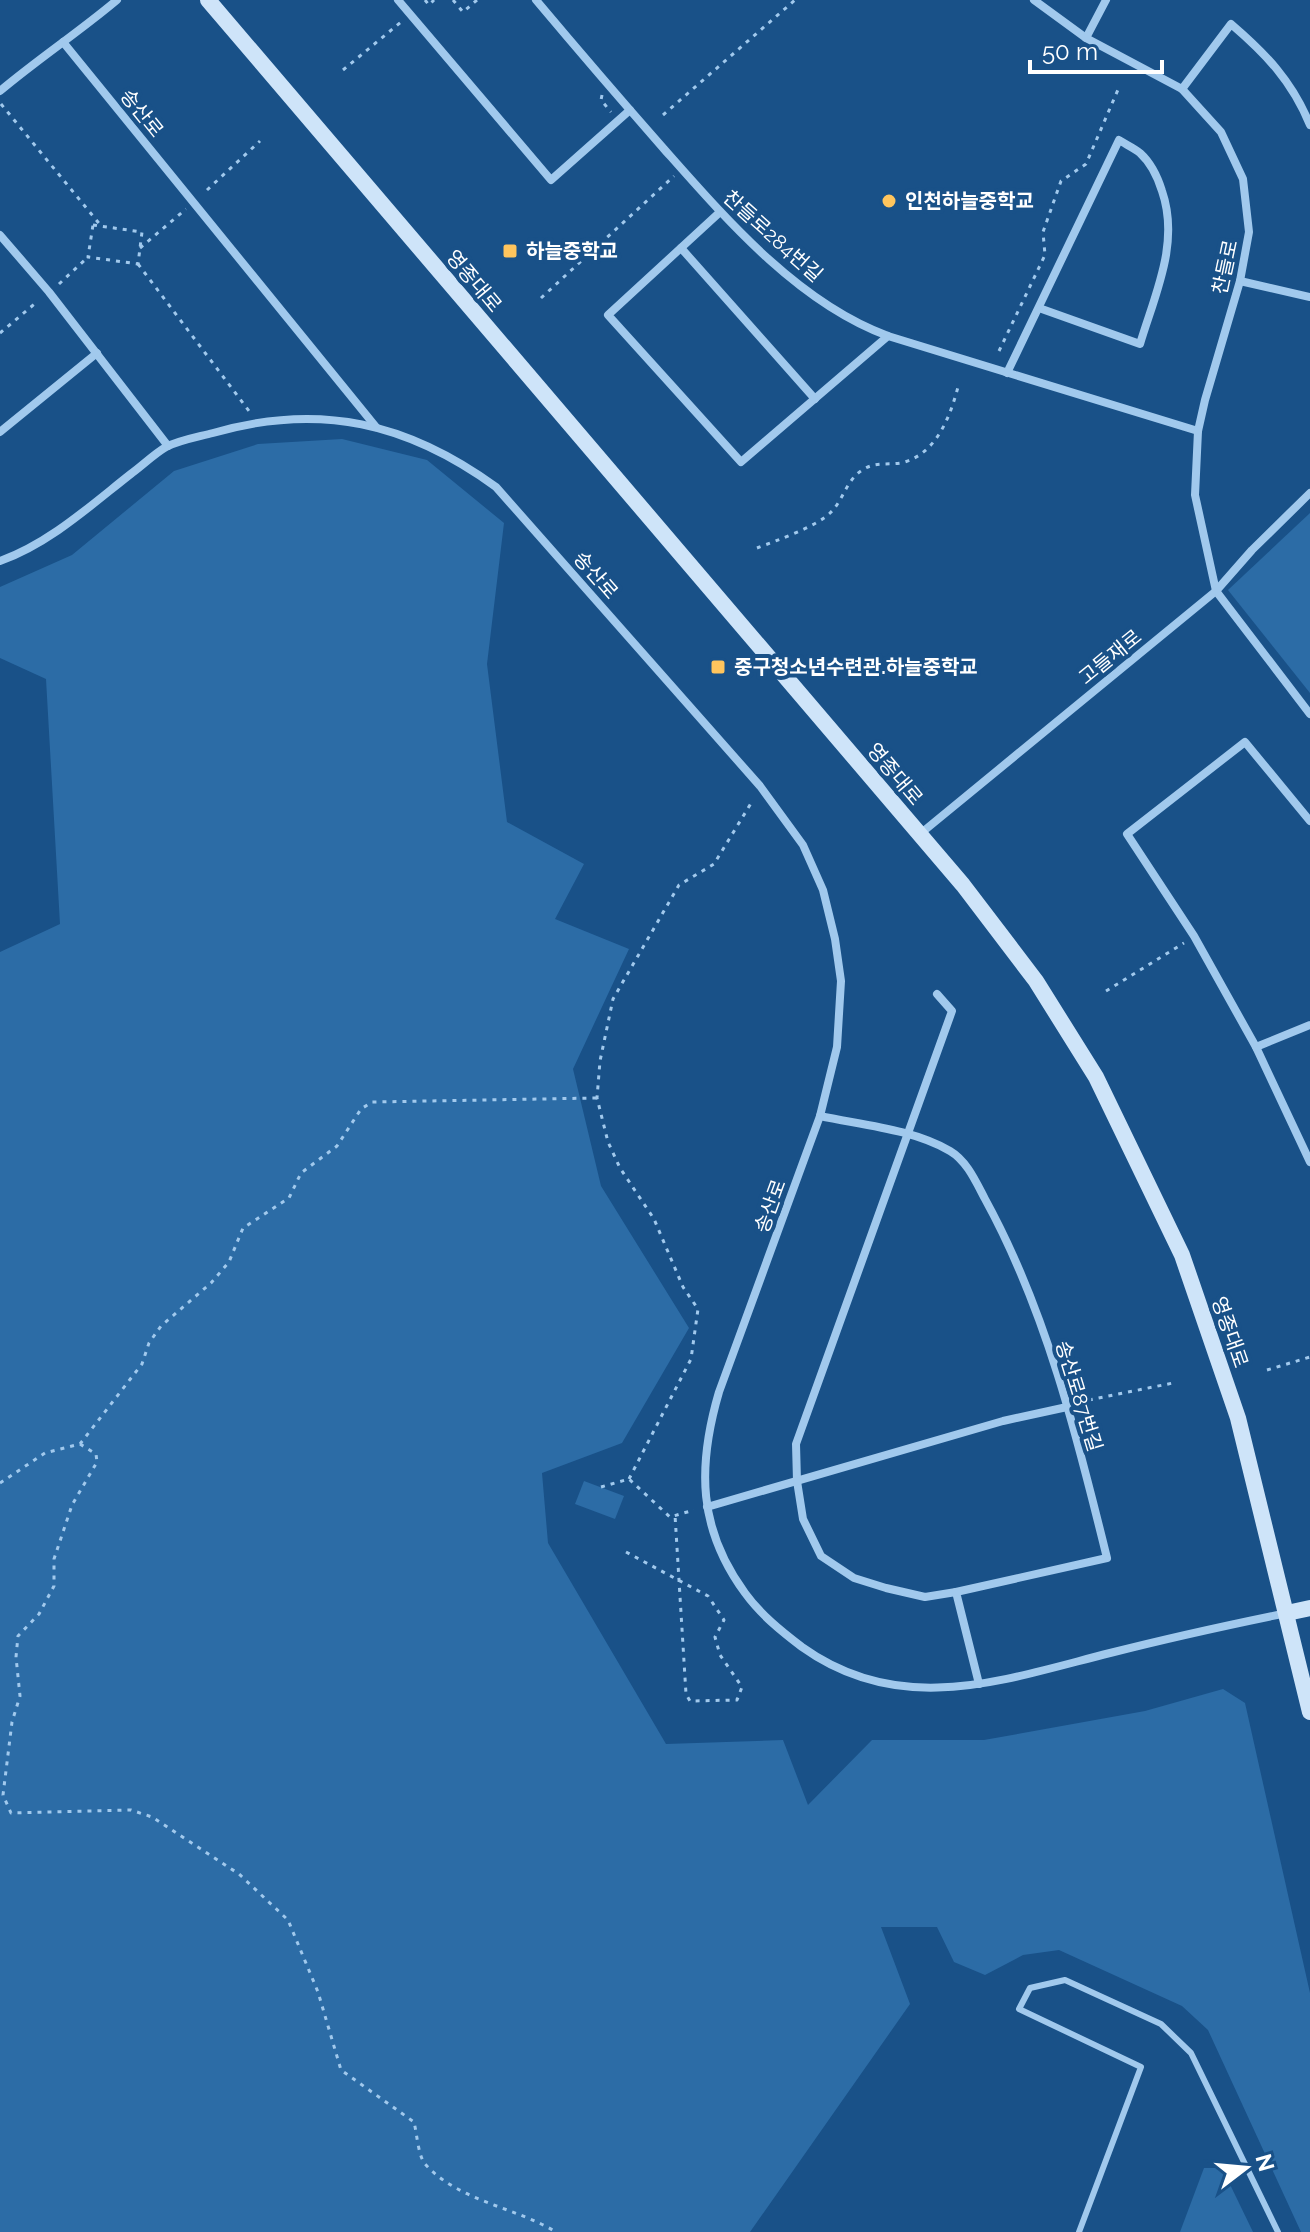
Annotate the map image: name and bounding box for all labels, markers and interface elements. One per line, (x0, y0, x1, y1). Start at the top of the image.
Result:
scale bar (1030, 24, 1162, 74)
text: 50 m (1042, 37, 1098, 66)
street label: 송산로 (115, 84, 169, 142)
street label: 찬들로284번길 (718, 185, 828, 287)
place label: 인천하늘중학교 (905, 189, 1034, 213)
marker: 인천하늘중학교 (880, 192, 898, 210)
street label: 찬들로 (1208, 238, 1242, 296)
place label: 하늘중학교 (526, 239, 618, 263)
marker: 하늘중학교 (501, 242, 519, 260)
street label: 영종대로 (441, 245, 507, 317)
street label: 송산로 (569, 546, 623, 604)
street label: 고들재로 (1074, 625, 1146, 689)
place label: 중구청소년수련관.하늘중학교 (734, 655, 978, 679)
marker: 중구청소년수련관.하늘중학교 (709, 658, 727, 676)
street label: 영종대로 (862, 738, 928, 810)
street label: 송산로 (749, 1176, 791, 1236)
street label: 영종대로 (1207, 1293, 1253, 1371)
street label: 송산로87번길 (1051, 1338, 1107, 1454)
north arrow (1206, 2128, 1286, 2208)
text: N (1250, 2151, 1280, 2174)

